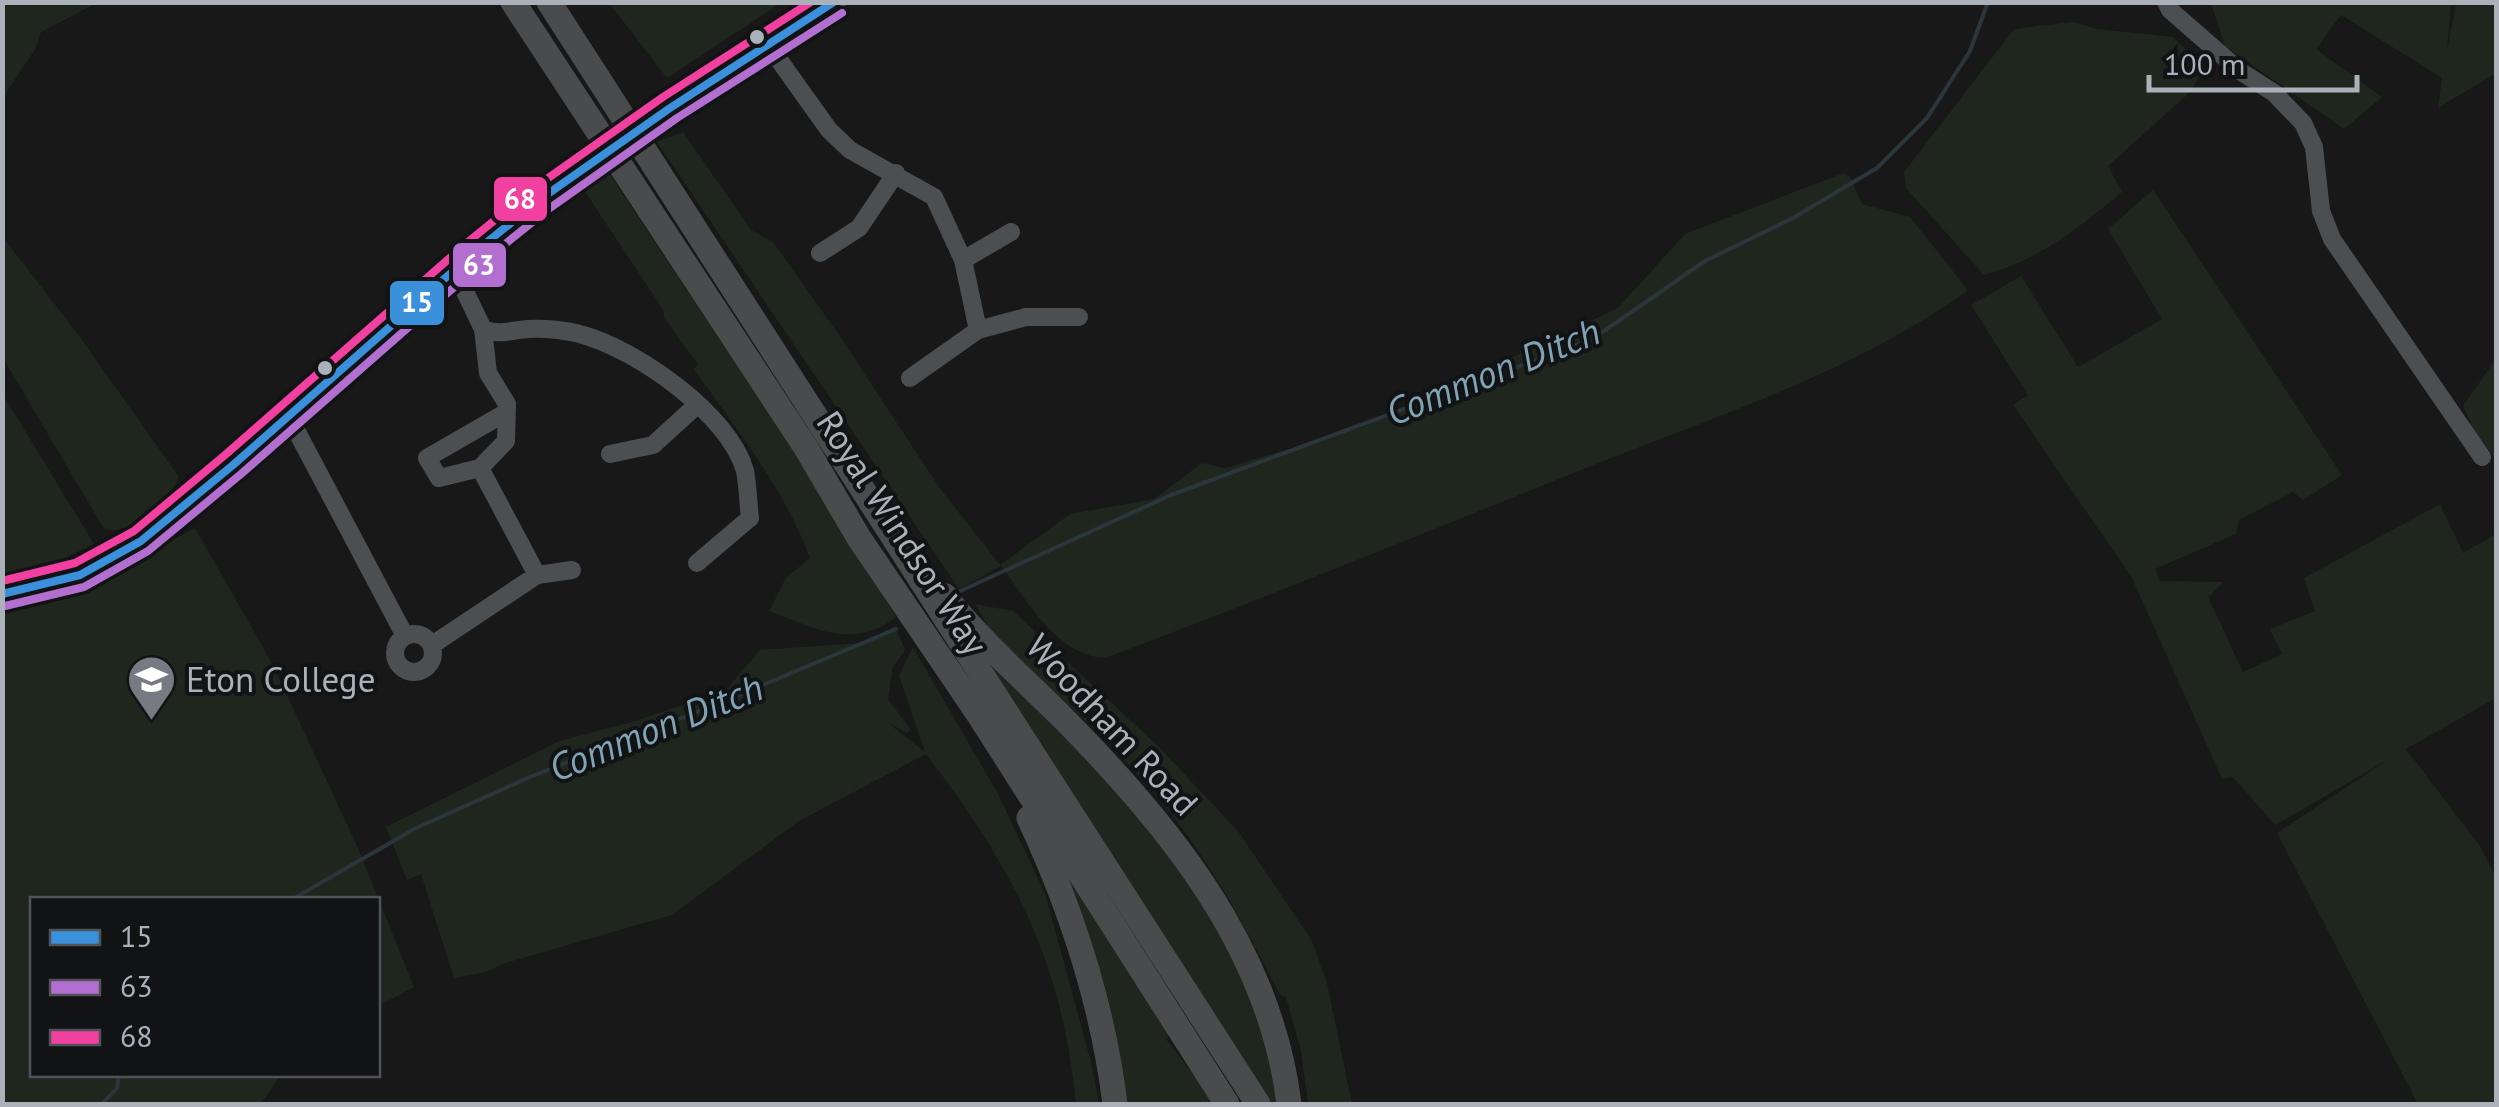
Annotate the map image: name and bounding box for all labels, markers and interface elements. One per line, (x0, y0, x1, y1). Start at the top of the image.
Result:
unlabelled marker (747, 27, 767, 47)
scale bar (2149, 30, 2356, 92)
text: 100 m (2164, 44, 2245, 83)
line badge: 68 (492, 175, 549, 223)
text: 68 (504, 180, 536, 217)
line badge: 63 (451, 241, 508, 289)
text: 63 (463, 246, 495, 283)
line badge: 15 (388, 279, 446, 327)
text: 15 (401, 283, 433, 320)
water label: Common Ditch (1378, 305, 1607, 436)
unlabelled marker (315, 358, 335, 378)
street label: Royal Windsor Way (807, 402, 999, 663)
street label: Woodham Road (1017, 624, 1209, 825)
school or university icon: Eton College (125, 654, 177, 722)
place label: Eton College (186, 656, 375, 702)
water label: Common Ditch (541, 661, 770, 792)
legend (30, 897, 380, 1077)
text: 15 (120, 916, 153, 955)
text: 63 (120, 966, 153, 1005)
text: 68 (120, 1016, 153, 1055)

